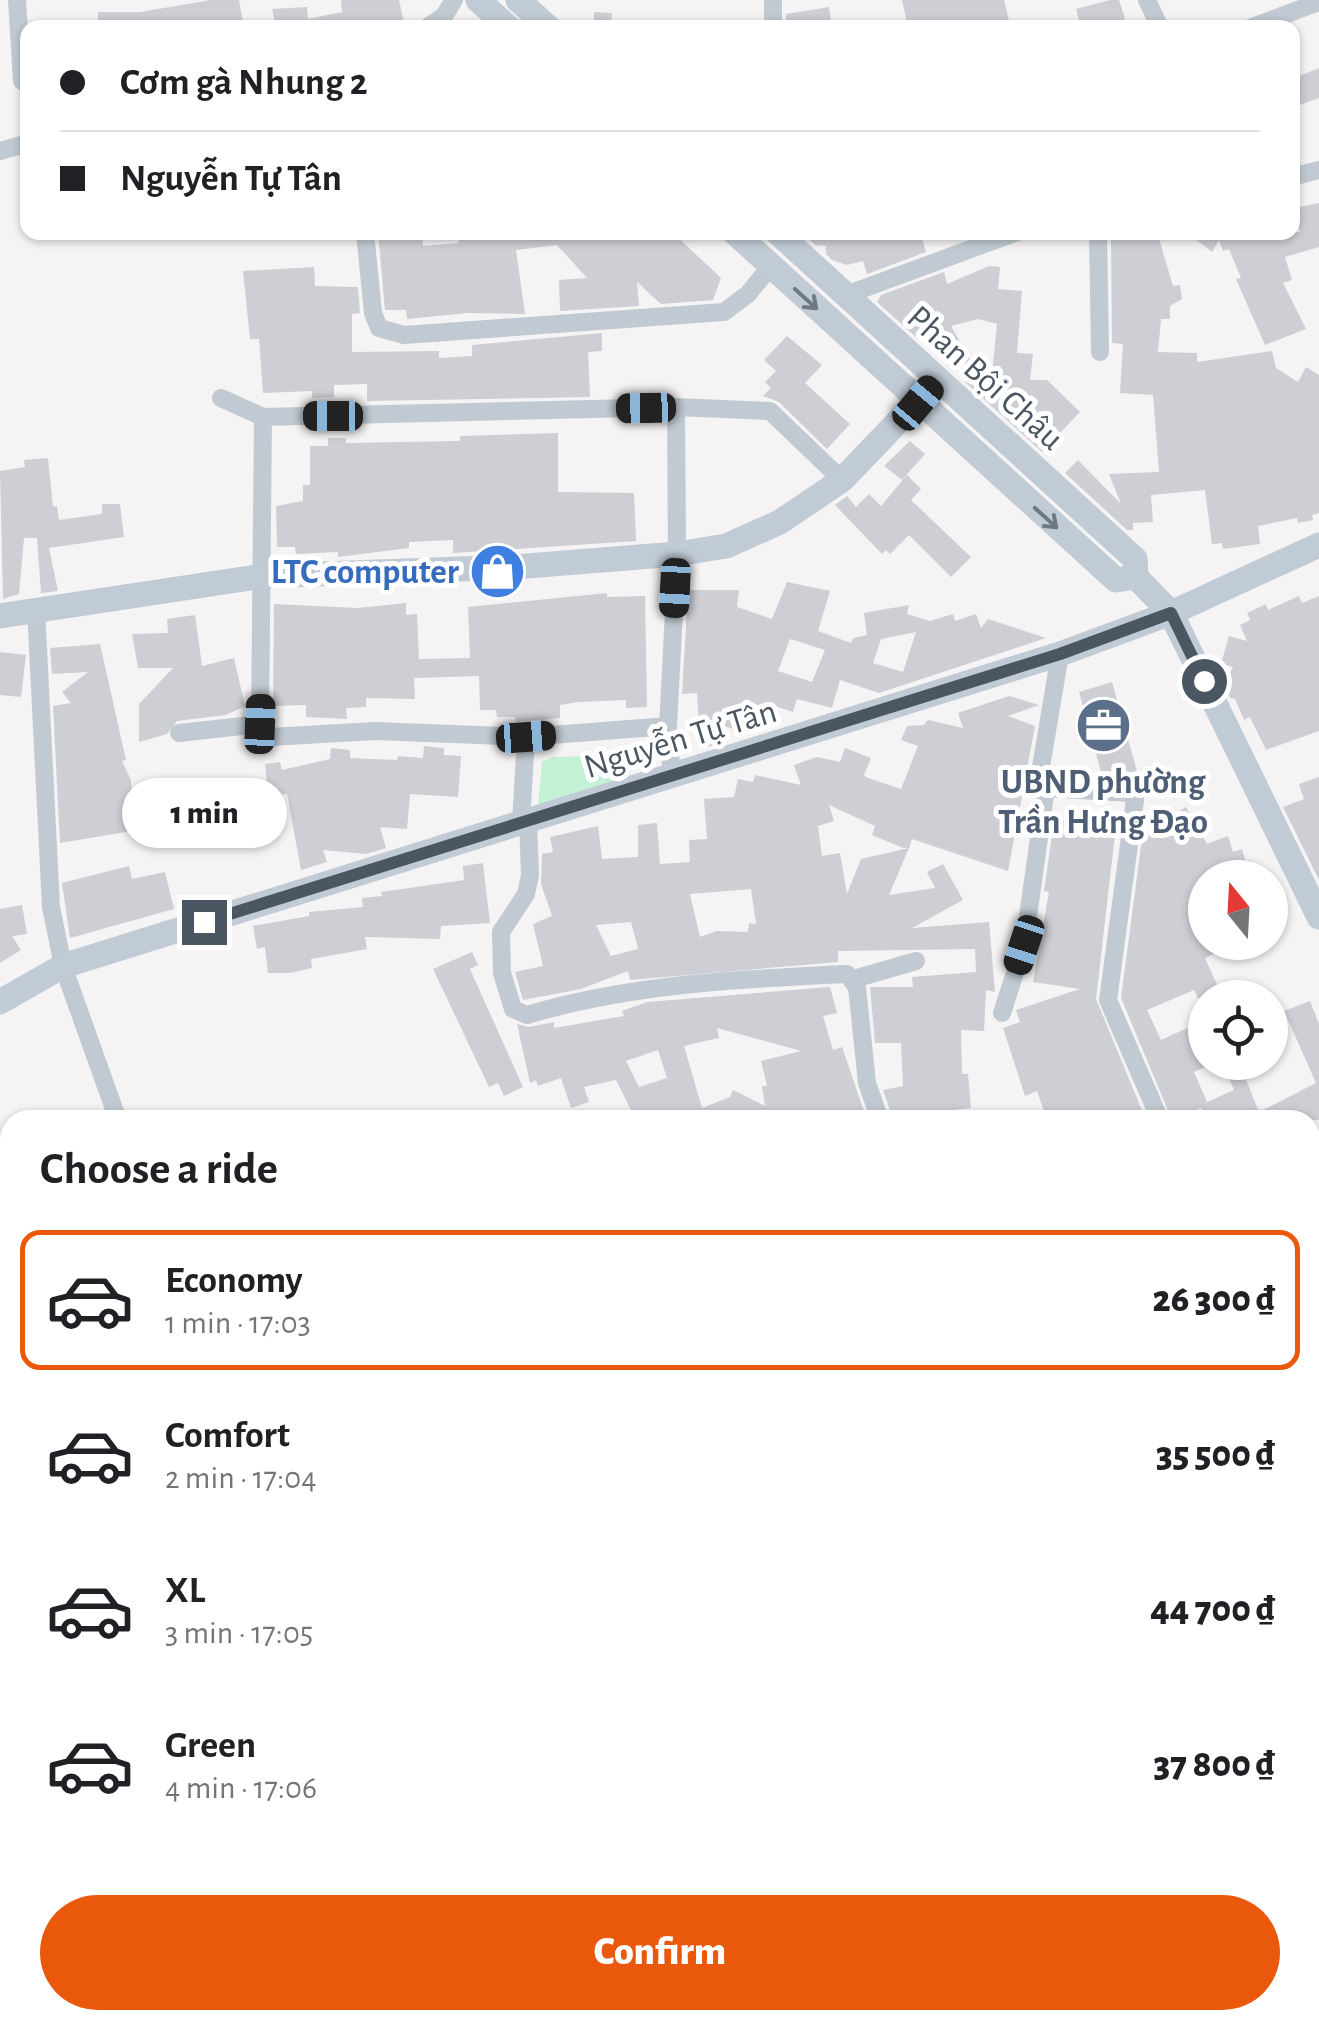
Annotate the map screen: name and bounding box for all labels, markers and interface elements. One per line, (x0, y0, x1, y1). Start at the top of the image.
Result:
text: Cơm gà Nhung 2 (120, 64, 368, 102)
text: Nguyễn Tự Tân (120, 160, 342, 198)
one-way arrow (793, 287, 818, 310)
street label: Phan Bội Châu (900, 299, 1070, 457)
car (887, 370, 949, 436)
car (616, 392, 676, 424)
car (303, 401, 363, 431)
one-way arrow (1033, 506, 1058, 529)
shop icon: LTC computer (468, 541, 528, 601)
place label: LTC computer (271, 555, 459, 590)
car (658, 557, 692, 619)
route start (1182, 659, 1227, 704)
car (244, 693, 276, 755)
street label: Nguyễn Tự Tân (580, 693, 781, 785)
office icon: UBND phường Trần Hưng Đạo (1073, 695, 1133, 755)
car (495, 720, 557, 754)
place label: UBND phường Trần Hưng Đạo (998, 765, 1208, 840)
callout: 1 min (121, 777, 286, 847)
text: 1 min (170, 797, 239, 829)
north arrow (1188, 860, 1288, 960)
map controls (1188, 860, 1288, 1080)
route end (182, 900, 227, 945)
car (1000, 912, 1048, 978)
button: locate (1188, 980, 1288, 1080)
text: Choose a ride (40, 1147, 278, 1192)
icon: car (45, 1255, 135, 1345)
text: Economy (165, 1262, 303, 1300)
text: 26 300 ₫ (1152, 1281, 1275, 1319)
text: 1 min · 17:03 (165, 1307, 311, 1339)
icon: car (45, 1410, 135, 1500)
text: Comfort (165, 1417, 290, 1455)
text: 35 500 ₫ (1156, 1436, 1275, 1474)
text: 2 min · 17:04 (165, 1462, 317, 1494)
icon: car (45, 1565, 135, 1655)
text: XL (165, 1572, 205, 1610)
text: 44 700 ₫ (1150, 1591, 1275, 1629)
text: 3 min · 17:05 (165, 1617, 313, 1649)
icon: car (45, 1720, 135, 1810)
text: Green (165, 1727, 256, 1765)
text: 37 800 ₫ (1153, 1746, 1275, 1784)
text: 4 min · 17:06 (165, 1772, 317, 1804)
button: Confirm (40, 1895, 1280, 2010)

